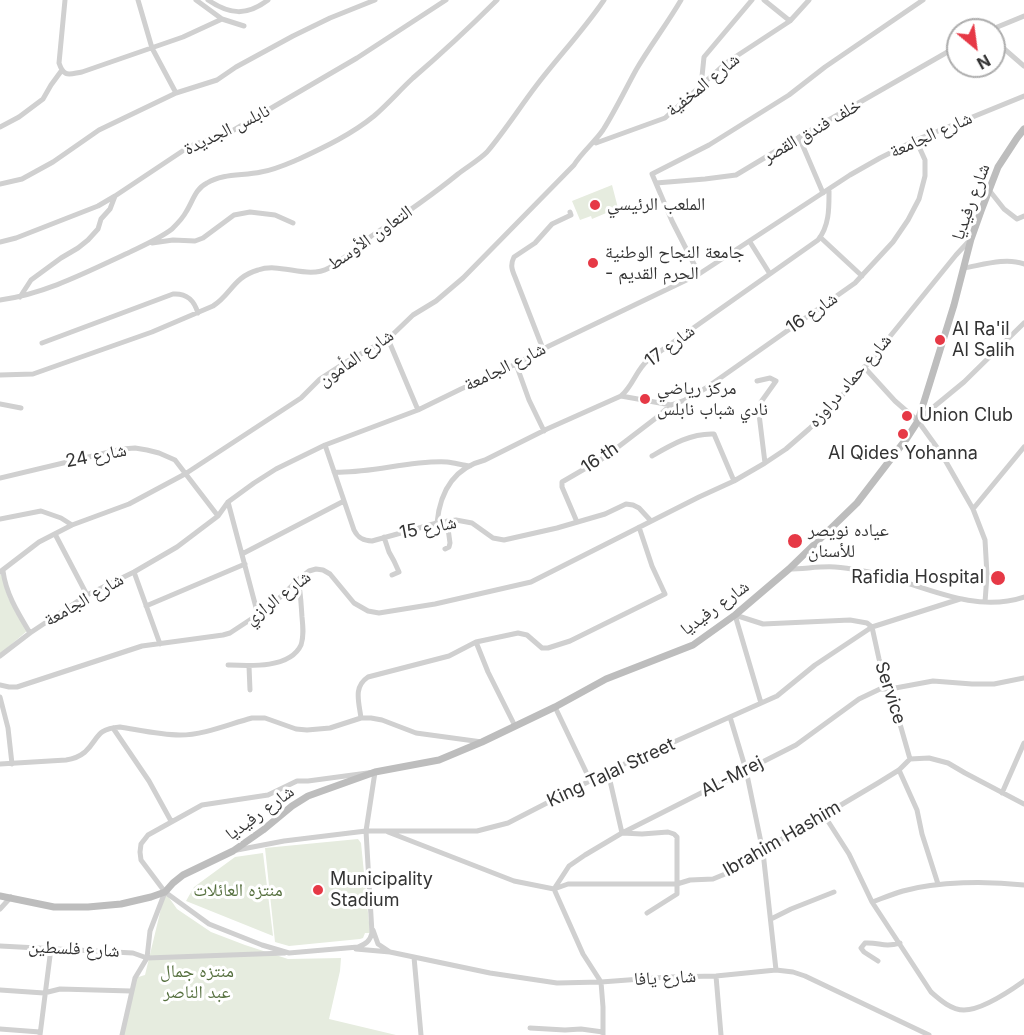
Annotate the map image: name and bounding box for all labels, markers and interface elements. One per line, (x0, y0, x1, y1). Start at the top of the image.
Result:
north arrow (946, 18, 1006, 78)
street label: شارع المخفية (662, 49, 744, 121)
text: N (974, 50, 994, 74)
street label: خلف فندق القصر (759, 94, 865, 168)
street label: نابلس الجديدة (181, 100, 273, 160)
street label: شارع الجامعة (887, 107, 975, 163)
street label: شارع رفيديا (947, 161, 995, 243)
place label: الملعب الرئيسي (607, 194, 705, 216)
marker: الملعب الرئيسي (588, 198, 602, 212)
street label: التعاون الأوسط (323, 201, 417, 275)
place label: جامعة النجاح الوطنية - الحرم القديم (605, 242, 745, 284)
marker: جامعة النجاح الوطنية - الحرم القديم (586, 256, 600, 270)
street label: شارع 16 (782, 288, 842, 338)
place label: Al Ra'il Al Salih (952, 319, 1015, 362)
street label: شارع 17 (641, 320, 699, 372)
street label: شارع المأمون (314, 325, 398, 391)
street label: شارع حماد دراوزه (804, 330, 896, 432)
marker: Al Ra'il Al Salih (933, 333, 947, 347)
street label: شارع الجامعة (461, 338, 549, 396)
place label: مركز رياضي نادي شباب نابلس (657, 378, 768, 420)
marker: مركز رياضي نادي شباب نابلس (638, 392, 652, 406)
place label: Union Club (919, 405, 1013, 427)
marker: Union Club (900, 409, 914, 423)
marker: Al Qides Yohanna (896, 427, 910, 441)
street label: 16 th (577, 438, 623, 478)
street label: شارع 24 (64, 440, 128, 472)
place label: Al Qides Yohanna (828, 443, 978, 465)
street label: شارع 15 (398, 512, 458, 544)
place label: عياده نويصر للأسنان (808, 520, 889, 562)
marker: عياده نويصر للأسنان (786, 532, 804, 550)
street label: شارع الرازي (241, 566, 315, 630)
place label: Rafidia Hospital (851, 567, 984, 589)
street label: شارع الجامعة (41, 569, 127, 631)
marker: Rafidia Hospital (989, 569, 1007, 587)
street label: شارع رفيديا (676, 576, 754, 640)
street label: Service (870, 659, 910, 727)
street label: King Talal Street (544, 734, 678, 812)
street label: AL-Mrej (697, 752, 767, 802)
street label: شارع رفيديا (221, 781, 299, 845)
street label: Ibrahim Hashim (719, 797, 845, 881)
place label: Municipality Stadium (330, 869, 433, 912)
park label: منتزه العائلات (193, 880, 283, 902)
marker: Municipality Stadium (311, 883, 325, 897)
street label: شارع فلسطين (28, 936, 120, 962)
park label: منتزه جمال عبد الناصر (160, 961, 234, 1004)
street label: شارع يافا (633, 966, 697, 990)

